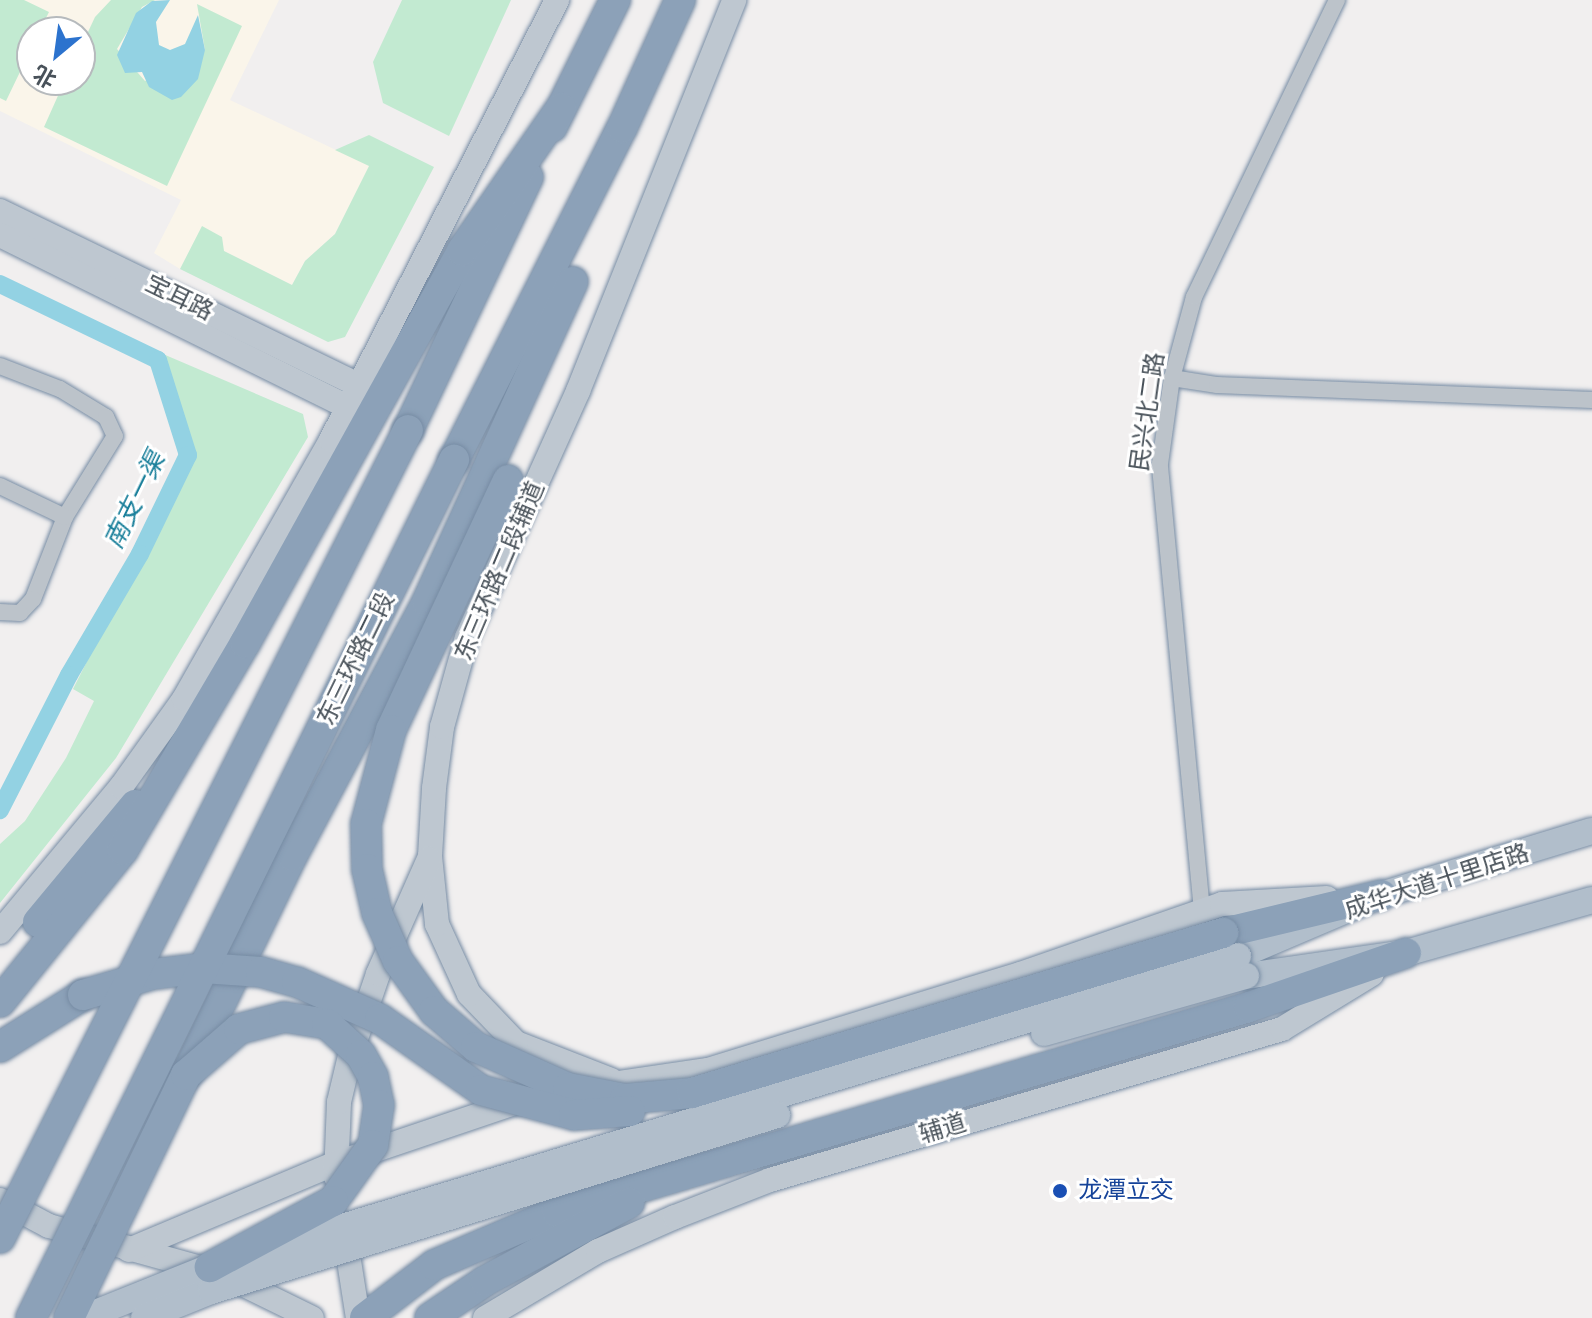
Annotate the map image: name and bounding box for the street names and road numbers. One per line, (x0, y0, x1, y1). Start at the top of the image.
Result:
street label: 宝耳路 (140, 269, 218, 327)
street label: 民兴北二路 (1125, 351, 1171, 473)
street label: 东三环路二段辅道 (449, 477, 551, 665)
street label: 东三环路二段 (311, 588, 401, 730)
street label: 成华大道十里店路 (1341, 839, 1533, 925)
street label: 辅道 (916, 1108, 970, 1150)

